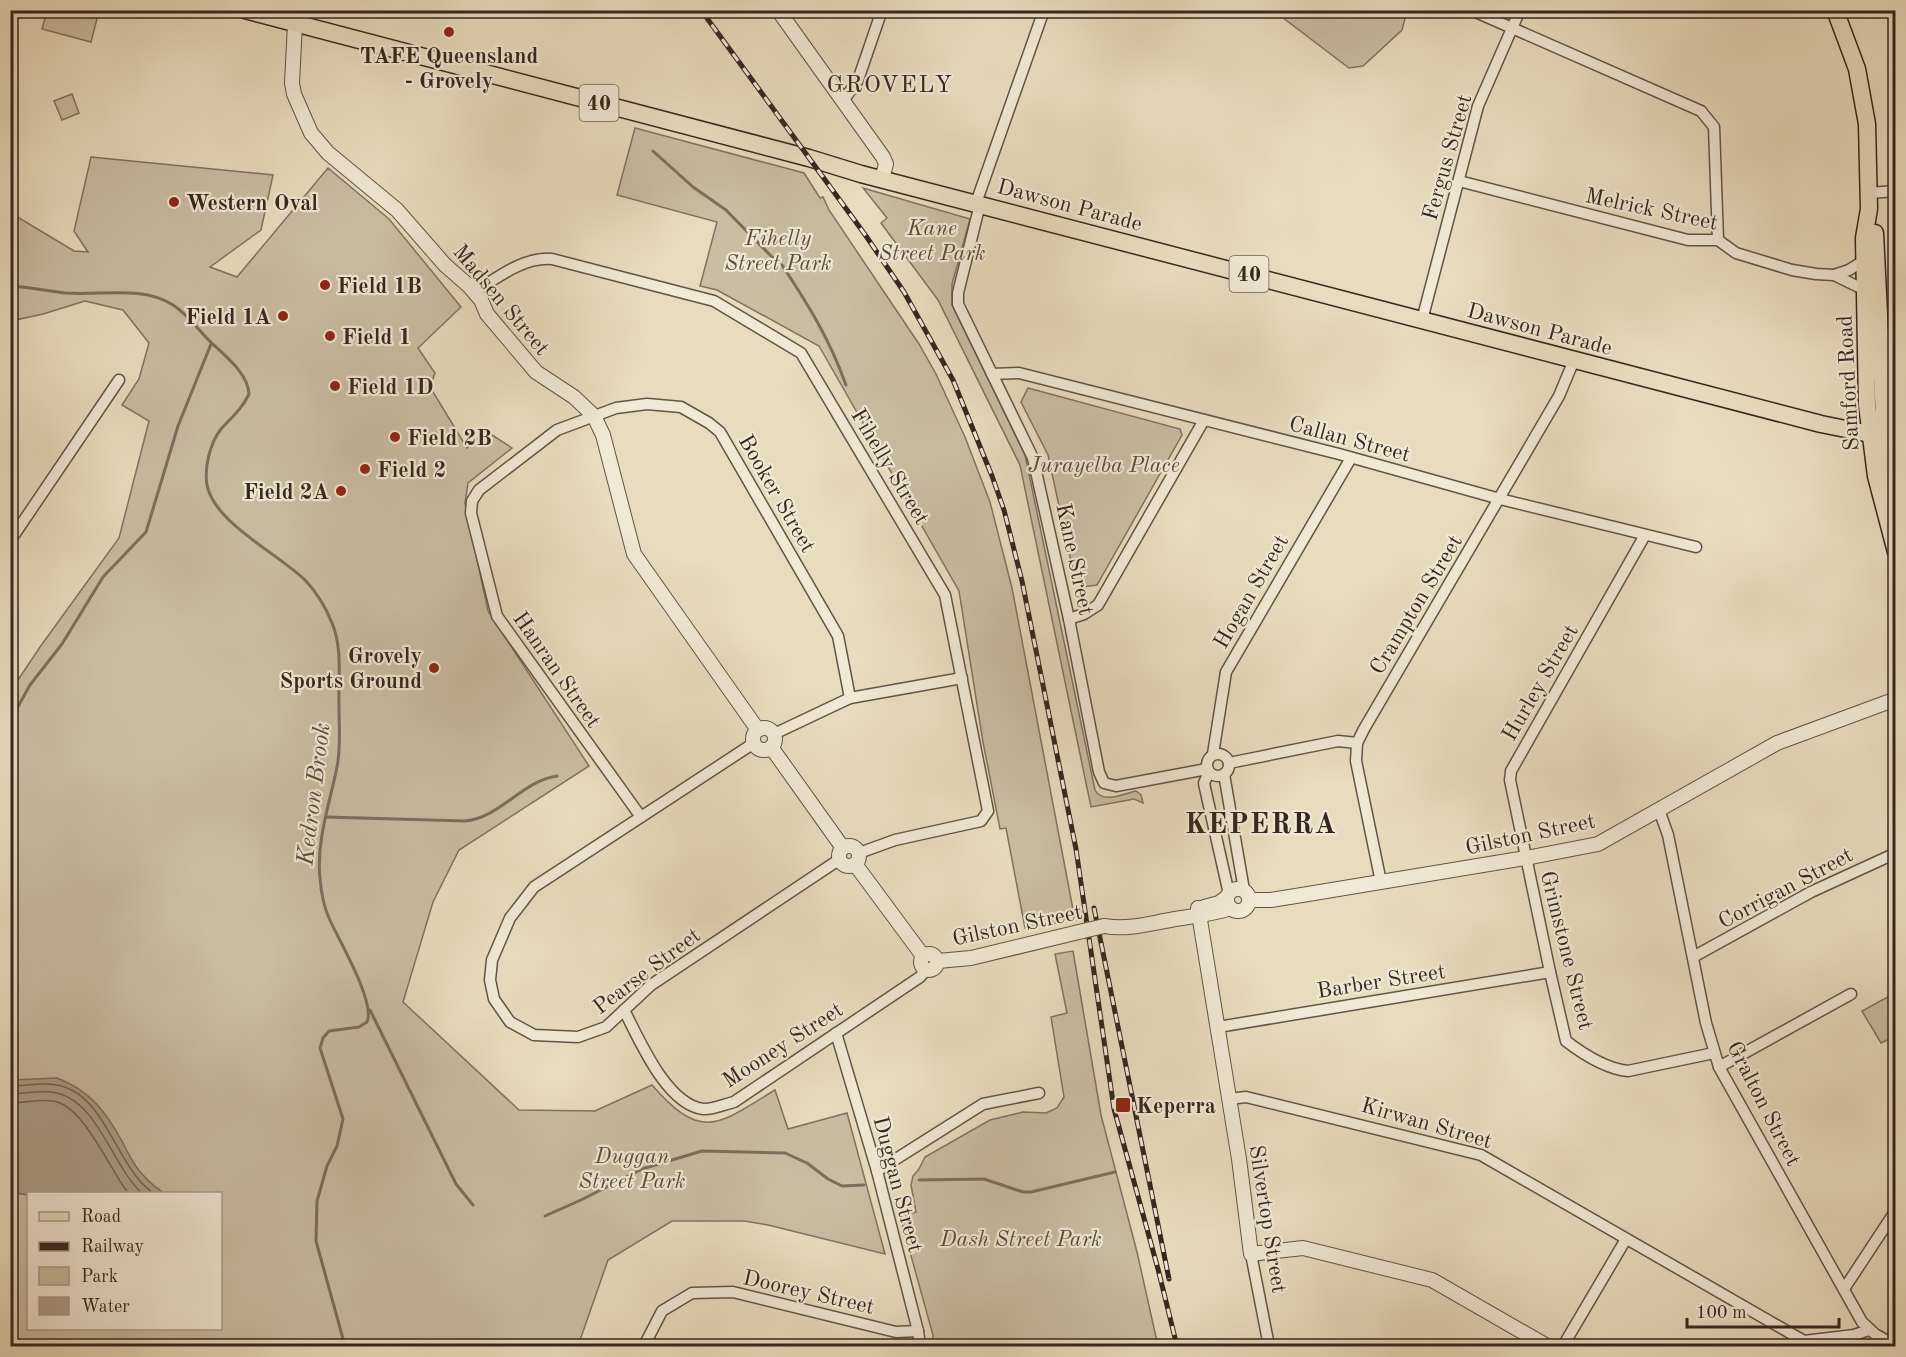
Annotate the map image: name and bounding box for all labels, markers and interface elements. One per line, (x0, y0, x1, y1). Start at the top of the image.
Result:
marker: TAFE Queensland - Grovely (442, 25, 456, 39)
place label: TAFE Queensland - Grovely (360, 46, 539, 93)
district label: GROVELY (826, 74, 954, 98)
road number: 40 (580, 85, 618, 121)
street label: Fergus Street (1419, 92, 1476, 223)
street label: Dawson Parade (994, 176, 1145, 236)
street label: Melrick Street (1583, 185, 1720, 235)
place label: Western Oval (186, 193, 318, 215)
marker: Western Oval (167, 195, 181, 209)
park label: Kane Street Park (879, 218, 986, 265)
park label: Fihelly Street Park (725, 228, 832, 275)
street label: Madsen Street (448, 241, 553, 360)
road number: 40 (1230, 256, 1268, 292)
place label: Field 1B (337, 276, 422, 298)
marker: Field 1B (318, 278, 332, 292)
street label: Dawson Parade (1464, 300, 1615, 360)
place label: Field 1A (185, 307, 271, 329)
marker: Field 1A (276, 309, 290, 323)
street label: Samford Road (1834, 314, 1864, 451)
place label: Field 1 (342, 327, 411, 349)
marker: Field 1 (323, 329, 337, 343)
place label: Field 1D (347, 377, 433, 399)
marker: Field 1D (328, 379, 342, 393)
street label: Fihelly Street (846, 405, 932, 529)
street label: Callan Street (1286, 413, 1413, 467)
place label: Field 2B (407, 428, 492, 450)
marker: Field 2B (388, 430, 402, 444)
street label: Booker Street (734, 431, 819, 557)
park label: Jurayelba Place (1028, 455, 1180, 477)
place label: Field 2 (377, 460, 446, 482)
marker: Field 2 (358, 462, 372, 476)
place label: Field 2A (243, 482, 329, 504)
marker: Field 2A (334, 484, 348, 498)
street label: Kane Street (1051, 501, 1097, 617)
street label: Hogan Street (1210, 531, 1293, 653)
street label: Crampton Street (1366, 531, 1467, 679)
street label: Hanran Street (508, 608, 604, 732)
street label: Hurley Street (1499, 621, 1583, 745)
place label: Grovely Sports Ground (279, 646, 422, 693)
marker: Grovely Sports Ground (427, 661, 441, 675)
water label: Kedron Brook (294, 722, 336, 868)
street label: Gilston Street (1463, 810, 1597, 859)
district label: KEPERRA (1185, 812, 1337, 840)
street label: Corrigan Street (1715, 844, 1857, 933)
street label: Grimstone Street (1536, 869, 1596, 1032)
street label: Gilston Street (950, 901, 1084, 950)
street label: Pearse Street (589, 924, 705, 1019)
street label: Barber Street (1315, 961, 1447, 1003)
street label: Mooney Street (719, 999, 847, 1093)
street label: Gralton Street (1722, 1038, 1804, 1170)
street label: Kirwan Street (1358, 1095, 1494, 1153)
marker: Keperra (1114, 1096, 1132, 1114)
place label: Keperra (1136, 1096, 1216, 1118)
street label: Duggan Street (868, 1114, 926, 1255)
street label: Silvertop Street (1244, 1144, 1290, 1295)
park label: Duggan Street Park (579, 1146, 686, 1193)
legend (27, 1192, 222, 1330)
text: Road (81, 1208, 121, 1226)
park label: Dash Street Park (939, 1229, 1102, 1251)
text: Railway (81, 1238, 144, 1256)
street label: Doorey Street (741, 1267, 876, 1319)
text: Park (81, 1268, 118, 1286)
scale bar (1687, 1291, 1838, 1329)
text: Water (81, 1298, 130, 1316)
text: 100 m (1696, 1304, 1747, 1322)

